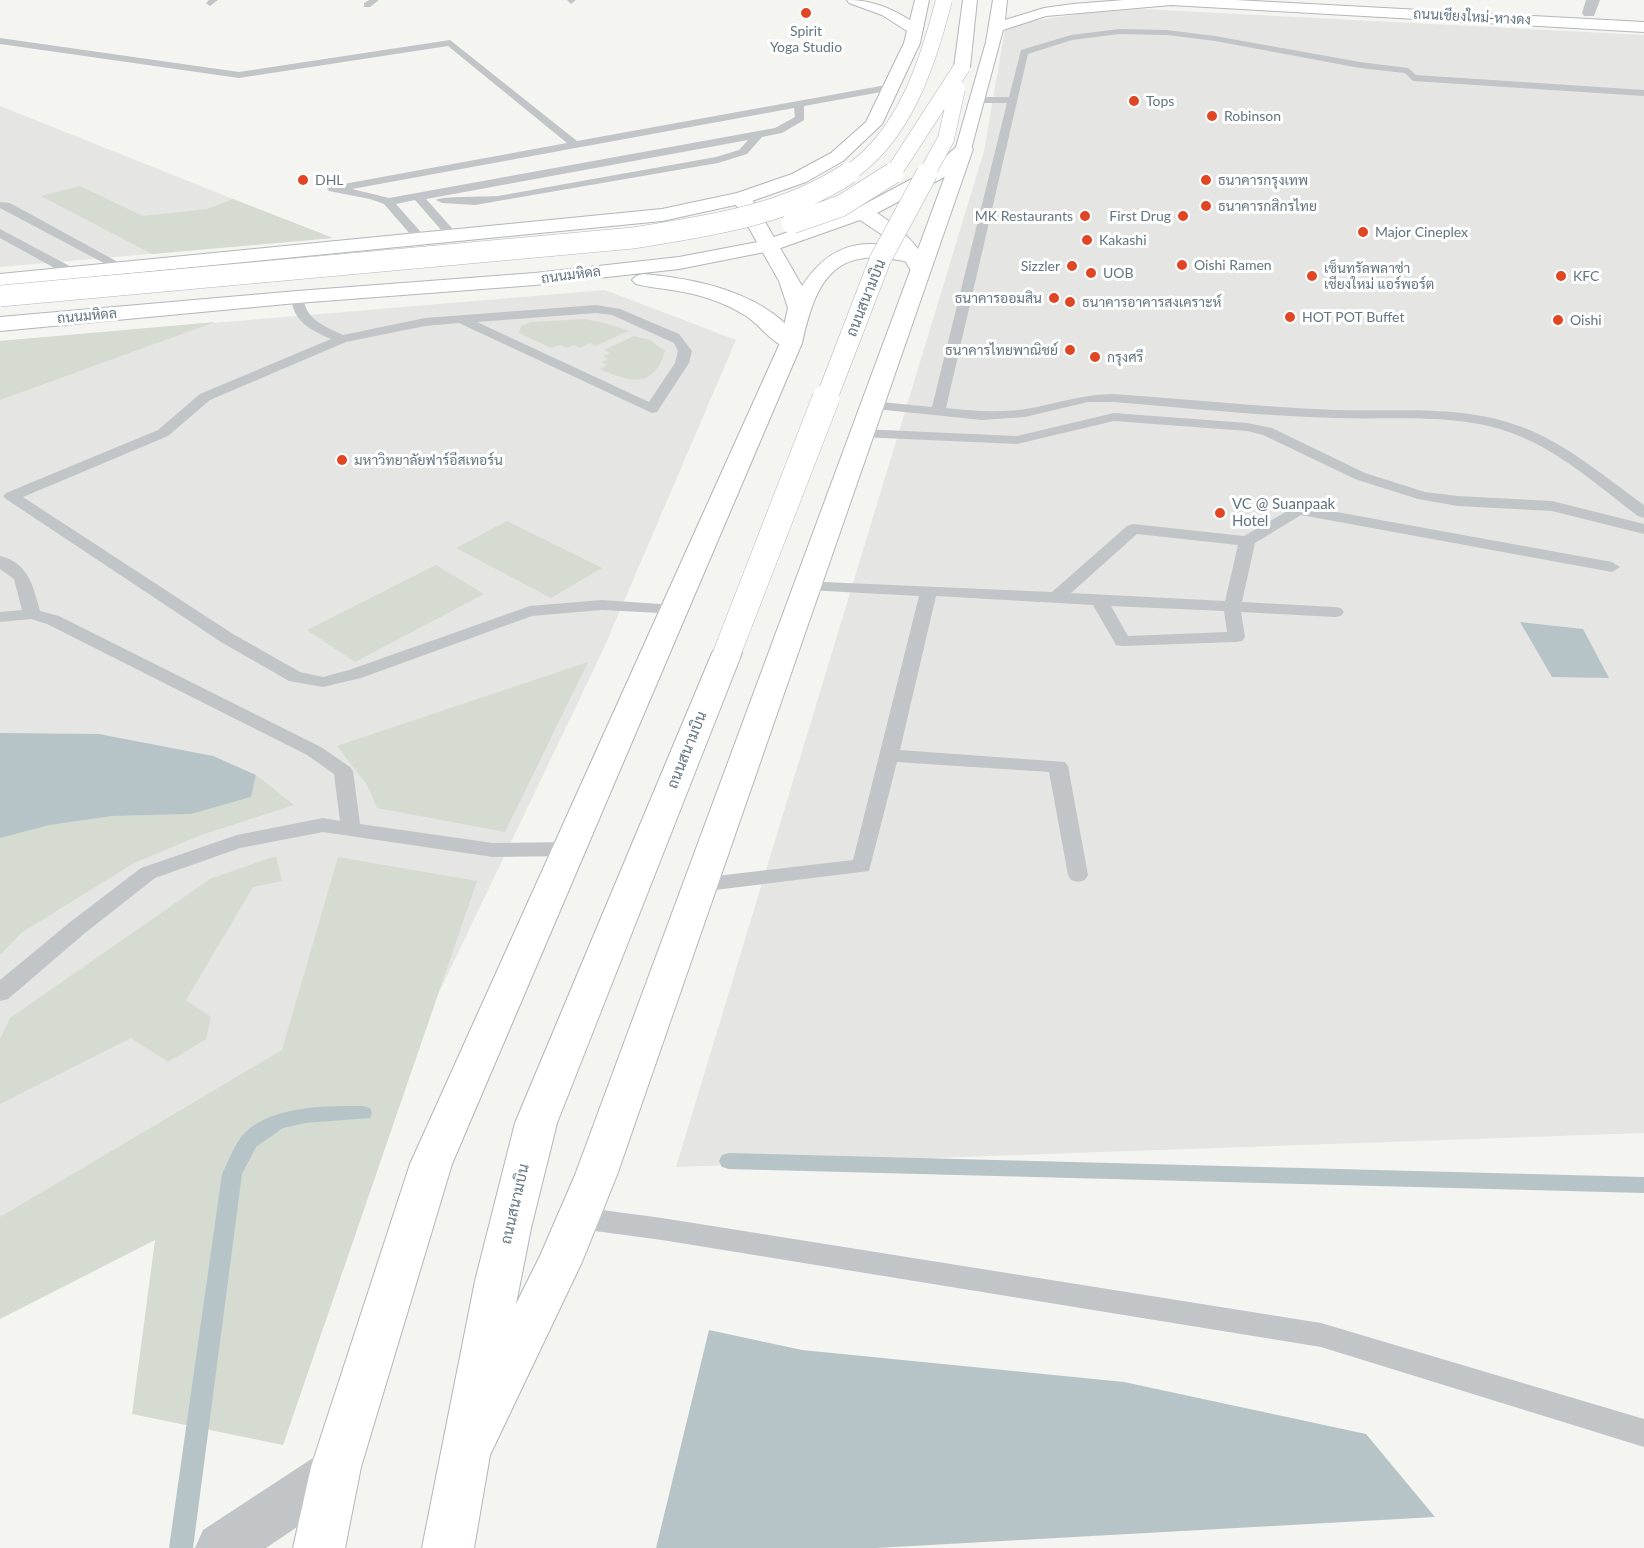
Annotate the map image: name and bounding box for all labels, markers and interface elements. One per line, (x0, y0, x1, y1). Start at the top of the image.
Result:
marker: Spirit Yoga Studio (799, 6, 813, 20)
street label: ถนนเชียงใหม่-หางดง (1413, 6, 1531, 28)
place label: Spirit Yoga Studio (770, 23, 842, 56)
place label: Tops (1146, 93, 1174, 109)
marker: Tops (1127, 94, 1141, 108)
place label: Robinson (1224, 108, 1281, 124)
marker: Robinson (1205, 109, 1219, 123)
place label: DHL (315, 172, 344, 188)
place label: ธนาคารกรุงเทพ (1218, 172, 1308, 188)
marker: DHL (296, 173, 310, 187)
marker: ธนาคารกรุงเทพ (1199, 173, 1213, 187)
place label: ธนาคารกสิกรไทย (1218, 198, 1317, 214)
marker: ธนาคารกสิกรไทย (1199, 199, 1213, 213)
place label: MK Restaurants (975, 208, 1073, 224)
place label: First Drug (1109, 208, 1171, 224)
marker: MK Restaurants (1078, 209, 1092, 223)
marker: First Drug (1176, 209, 1190, 223)
place label: Major Cineplex (1375, 224, 1468, 240)
marker: Major Cineplex (1356, 225, 1370, 239)
place label: Kakashi (1099, 232, 1146, 248)
marker: Kakashi (1080, 233, 1094, 247)
street label: ถนนสนามบิน (842, 257, 890, 339)
place label: Oishi Ramen (1194, 257, 1272, 273)
place label: Sizzler (1021, 258, 1060, 274)
marker: Oishi Ramen (1175, 258, 1189, 272)
marker: Sizzler (1065, 259, 1079, 273)
place label: เซ็นทรัลพลาซ่า เชียงใหม่ แอร์พอร์ต (1324, 260, 1434, 292)
street label: ถนนมหิดล (540, 263, 602, 287)
place label: UOB (1103, 265, 1134, 281)
marker: UOB (1084, 266, 1098, 280)
place label: KFC (1573, 268, 1599, 284)
marker: เซ็นทรัลพลาซ่า เชียงใหม่ แอร์พอร์ต (1305, 269, 1319, 283)
marker: KFC (1554, 269, 1568, 283)
place label: ธนาคารออมสิน (955, 290, 1042, 306)
marker: ธนาคารออมสิน (1047, 291, 1061, 305)
place label: ธนาคารอาคารสงเคราะห์ (1082, 294, 1222, 310)
marker: ธนาคารอาคารสงเคราะห์ (1063, 295, 1077, 309)
street label: ถนนมหิดล (56, 305, 118, 327)
place label: HOT POT Buffet (1302, 309, 1404, 325)
marker: HOT POT Buffet (1283, 310, 1297, 324)
place label: Oishi (1570, 312, 1602, 328)
marker: Oishi (1551, 313, 1565, 327)
place label: ธนาคารไทยพาณิชย์ (945, 342, 1058, 358)
marker: ธนาคารไทยพาณิชย์ (1063, 343, 1077, 357)
place label: กรุงศรี (1107, 349, 1143, 365)
marker: กรุงศรี (1088, 350, 1102, 364)
place label: มหาวิทยาลัยฟาร์อีสเทอร์น (354, 452, 503, 468)
marker: มหาวิทยาลัยฟาร์อีสเทอร์น (335, 453, 349, 467)
place label: VC @ Suanpaak Hotel (1232, 495, 1335, 530)
marker: VC @ Suanpaak Hotel (1213, 506, 1227, 520)
street label: ถนนสนามบิน (663, 709, 711, 791)
street label: ถนนสนามบิน (497, 1162, 533, 1246)

